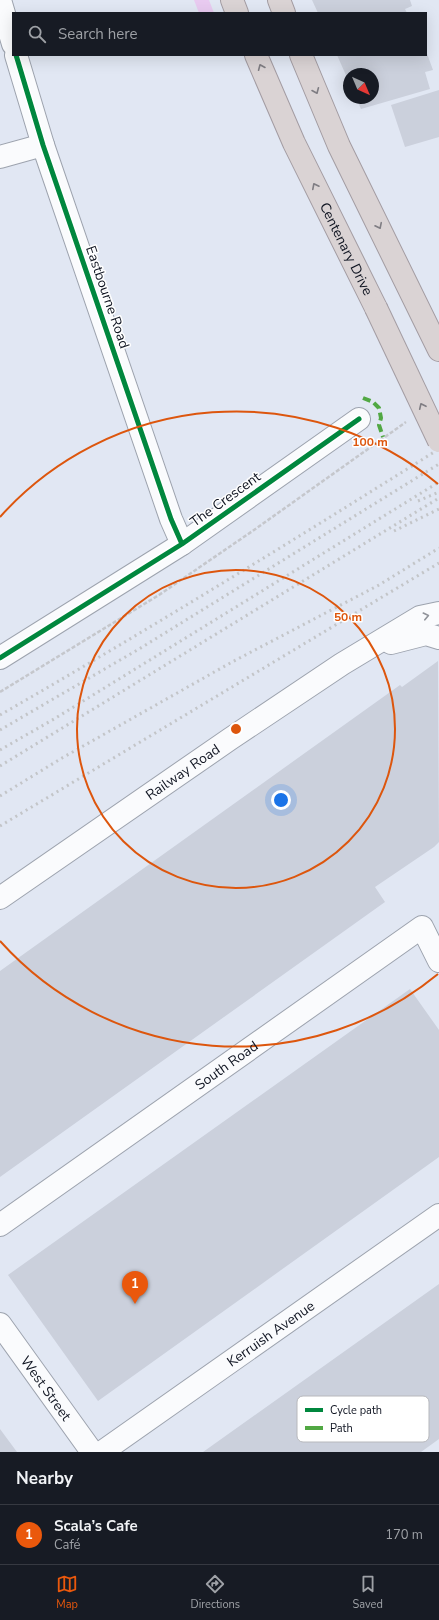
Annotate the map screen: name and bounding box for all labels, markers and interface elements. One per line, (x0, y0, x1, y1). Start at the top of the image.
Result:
search box (12, 12, 427, 56)
icon: search (26, 23, 48, 45)
text: Search here (58, 24, 138, 44)
one-way arrow (258, 64, 266, 72)
north arrow (343, 68, 379, 104)
one-way arrow (312, 87, 320, 94)
one-way arrow (312, 182, 320, 190)
street label: Centenary Drive (315, 199, 377, 299)
one-way arrow (374, 222, 382, 230)
street label: Eastbourne Road (81, 243, 134, 351)
one-way arrow (419, 403, 427, 410)
text: 100 m (352, 434, 388, 450)
street label: The Crescent (186, 467, 264, 531)
text: 50 m (334, 609, 362, 625)
one-way arrow (423, 612, 430, 620)
centre of rings (229, 722, 243, 736)
street label: Railway Road (142, 740, 224, 805)
your location (271, 790, 291, 810)
street label: South Road (191, 1037, 262, 1095)
pin: 1 (122, 1271, 148, 1304)
street label: Kerruish Avenue (223, 1296, 318, 1371)
street label: West Street (16, 1352, 75, 1425)
legend (297, 1396, 429, 1442)
text: Cycle path (330, 1403, 382, 1418)
text: Path (330, 1421, 353, 1436)
text: Nearby (16, 1467, 73, 1490)
text: Scala’s Cafe (54, 1516, 138, 1536)
text: 1 (25, 1526, 33, 1544)
text: 170 m (385, 1526, 423, 1544)
text: Café (54, 1536, 81, 1554)
tab: Map (56, 1573, 78, 1612)
tab: Directions (190, 1573, 240, 1612)
tab: Saved (352, 1573, 383, 1612)

